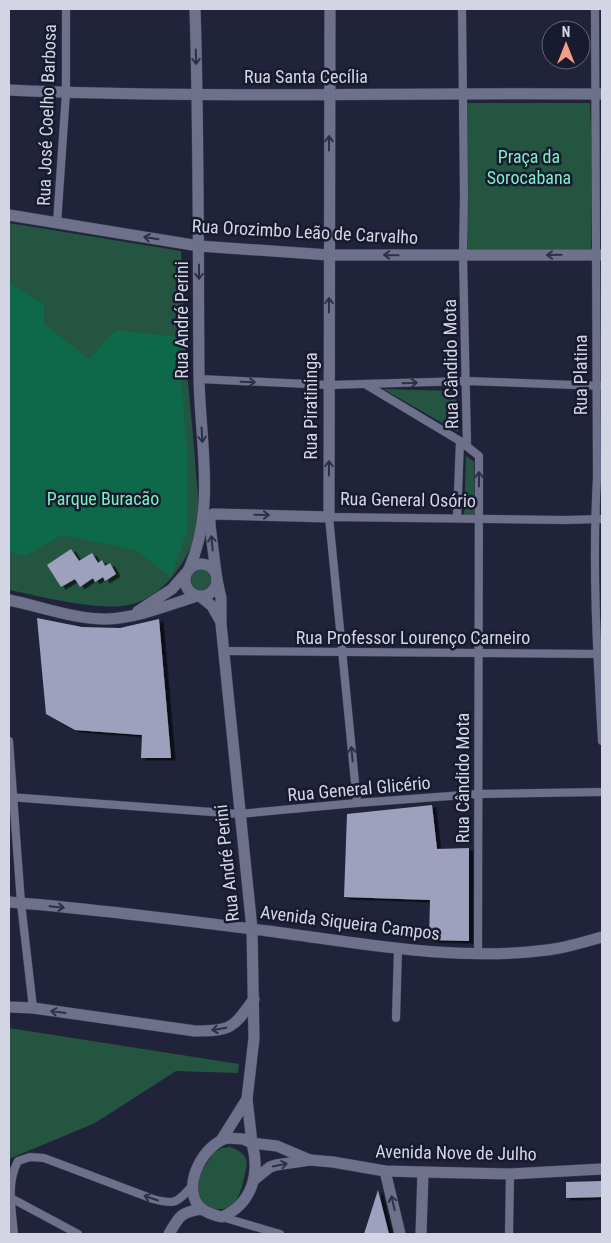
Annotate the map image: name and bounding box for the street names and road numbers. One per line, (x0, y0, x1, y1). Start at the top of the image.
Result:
street label: Rua José Coelho Barbosa (33, 24, 60, 206)
street label: Rua Santa Cecília (244, 66, 368, 87)
street label: Rua Orozimbo Leão de Carvalho (191, 215, 419, 248)
street label: Rua André Perini (171, 261, 192, 379)
street label: Rua Cândido Mota (439, 299, 462, 429)
street label: Rua Platina (570, 335, 591, 415)
street label: Rua Piratininga (300, 352, 321, 460)
street label: Rua General Osório (340, 488, 476, 511)
street label: Rua Professor Lourenço Carneiro (296, 627, 530, 648)
street label: Rua Cândido Mota (452, 713, 473, 843)
street label: Rua General Glicério (287, 772, 431, 805)
street label: Rua André Perini (210, 803, 243, 923)
street label: Avenida Siqueira Campos (259, 901, 441, 944)
street label: Avenida Nove de Julho (375, 1141, 537, 1164)

